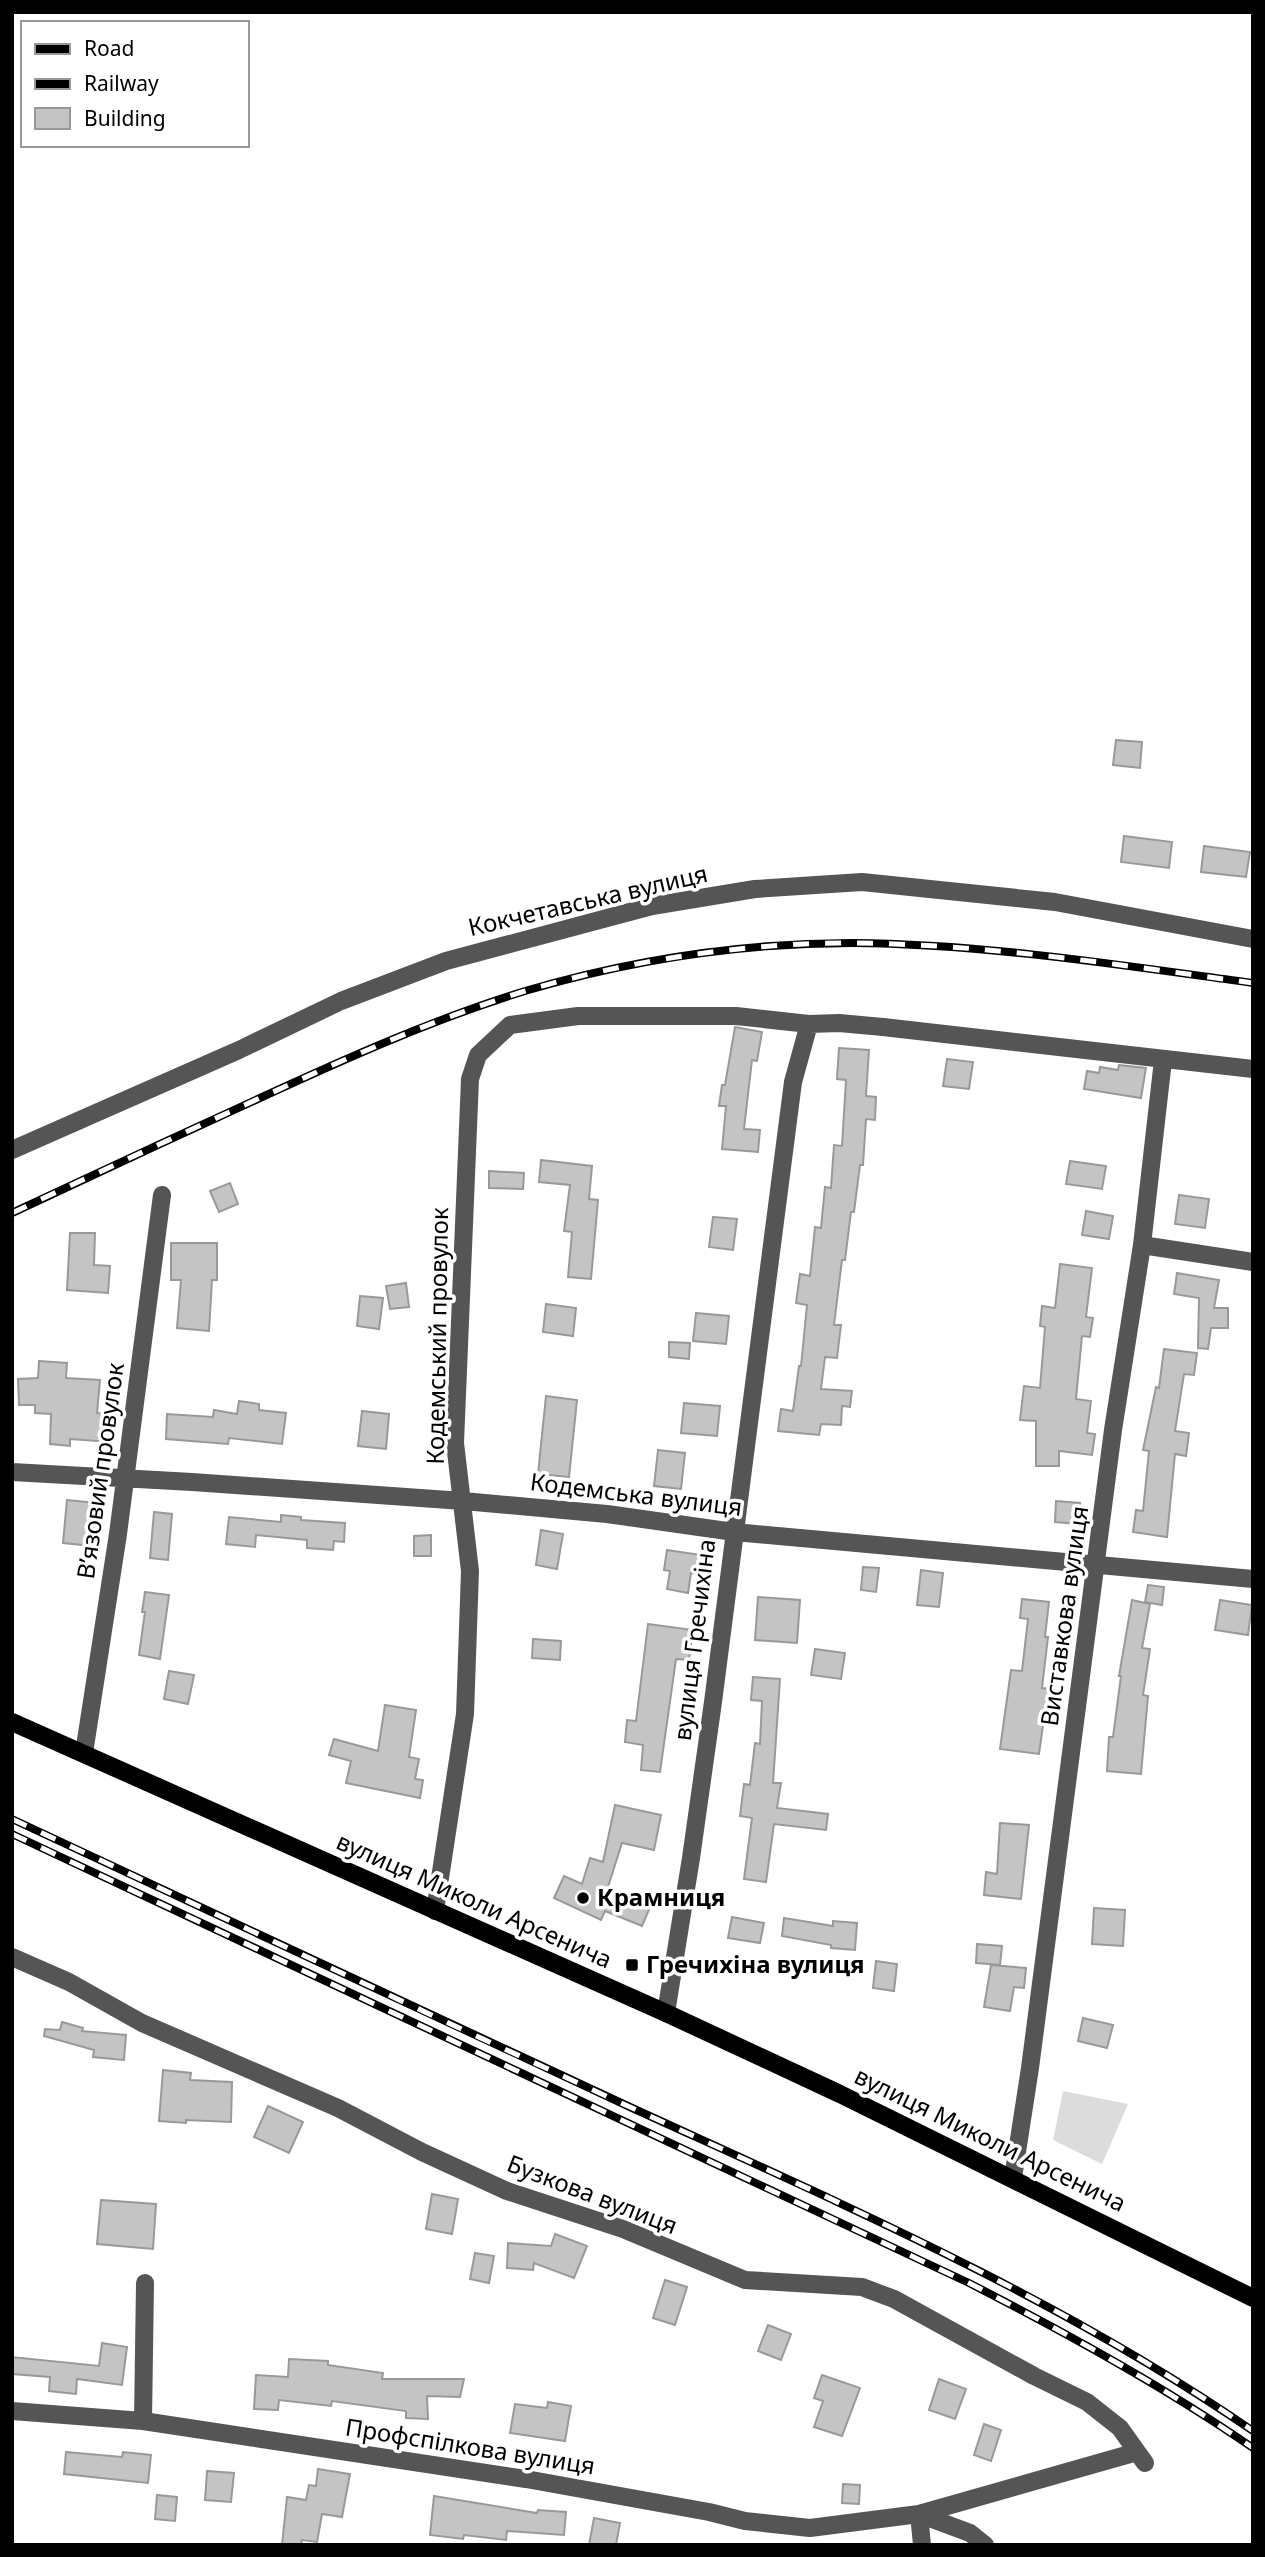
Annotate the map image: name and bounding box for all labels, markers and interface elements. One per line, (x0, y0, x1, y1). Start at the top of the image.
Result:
legend (21, 21, 248, 147)
text: Road (84, 34, 134, 62)
text: Railway (84, 69, 159, 97)
text: Building (84, 104, 166, 132)
street label: Кокчетавська вулиця (465, 856, 711, 943)
street label: Кодемський провулок (418, 1207, 455, 1465)
street label: Вʼязовий провулок (68, 1360, 131, 1581)
street label: Кодемська вулиця (528, 1464, 744, 1523)
street label: Виставкова вулиця (1032, 1504, 1095, 1728)
street label: вулиця Гречихіна (665, 1537, 722, 1742)
street label: вулиця Миколи Арсенича (332, 1824, 618, 1975)
place label: Крамниця (597, 1880, 725, 1913)
marker: Крамниця (575, 1890, 591, 1906)
place label: Гречихіна вулиця (646, 1947, 865, 1980)
marker: Гречихіна вулиця (624, 1957, 640, 1973)
street label: вулиця Миколи Арсенича (849, 2058, 1132, 2219)
street label: Бузкова вулиця (503, 2146, 682, 2241)
street label: Профспілкова вулиця (343, 2409, 597, 2482)

